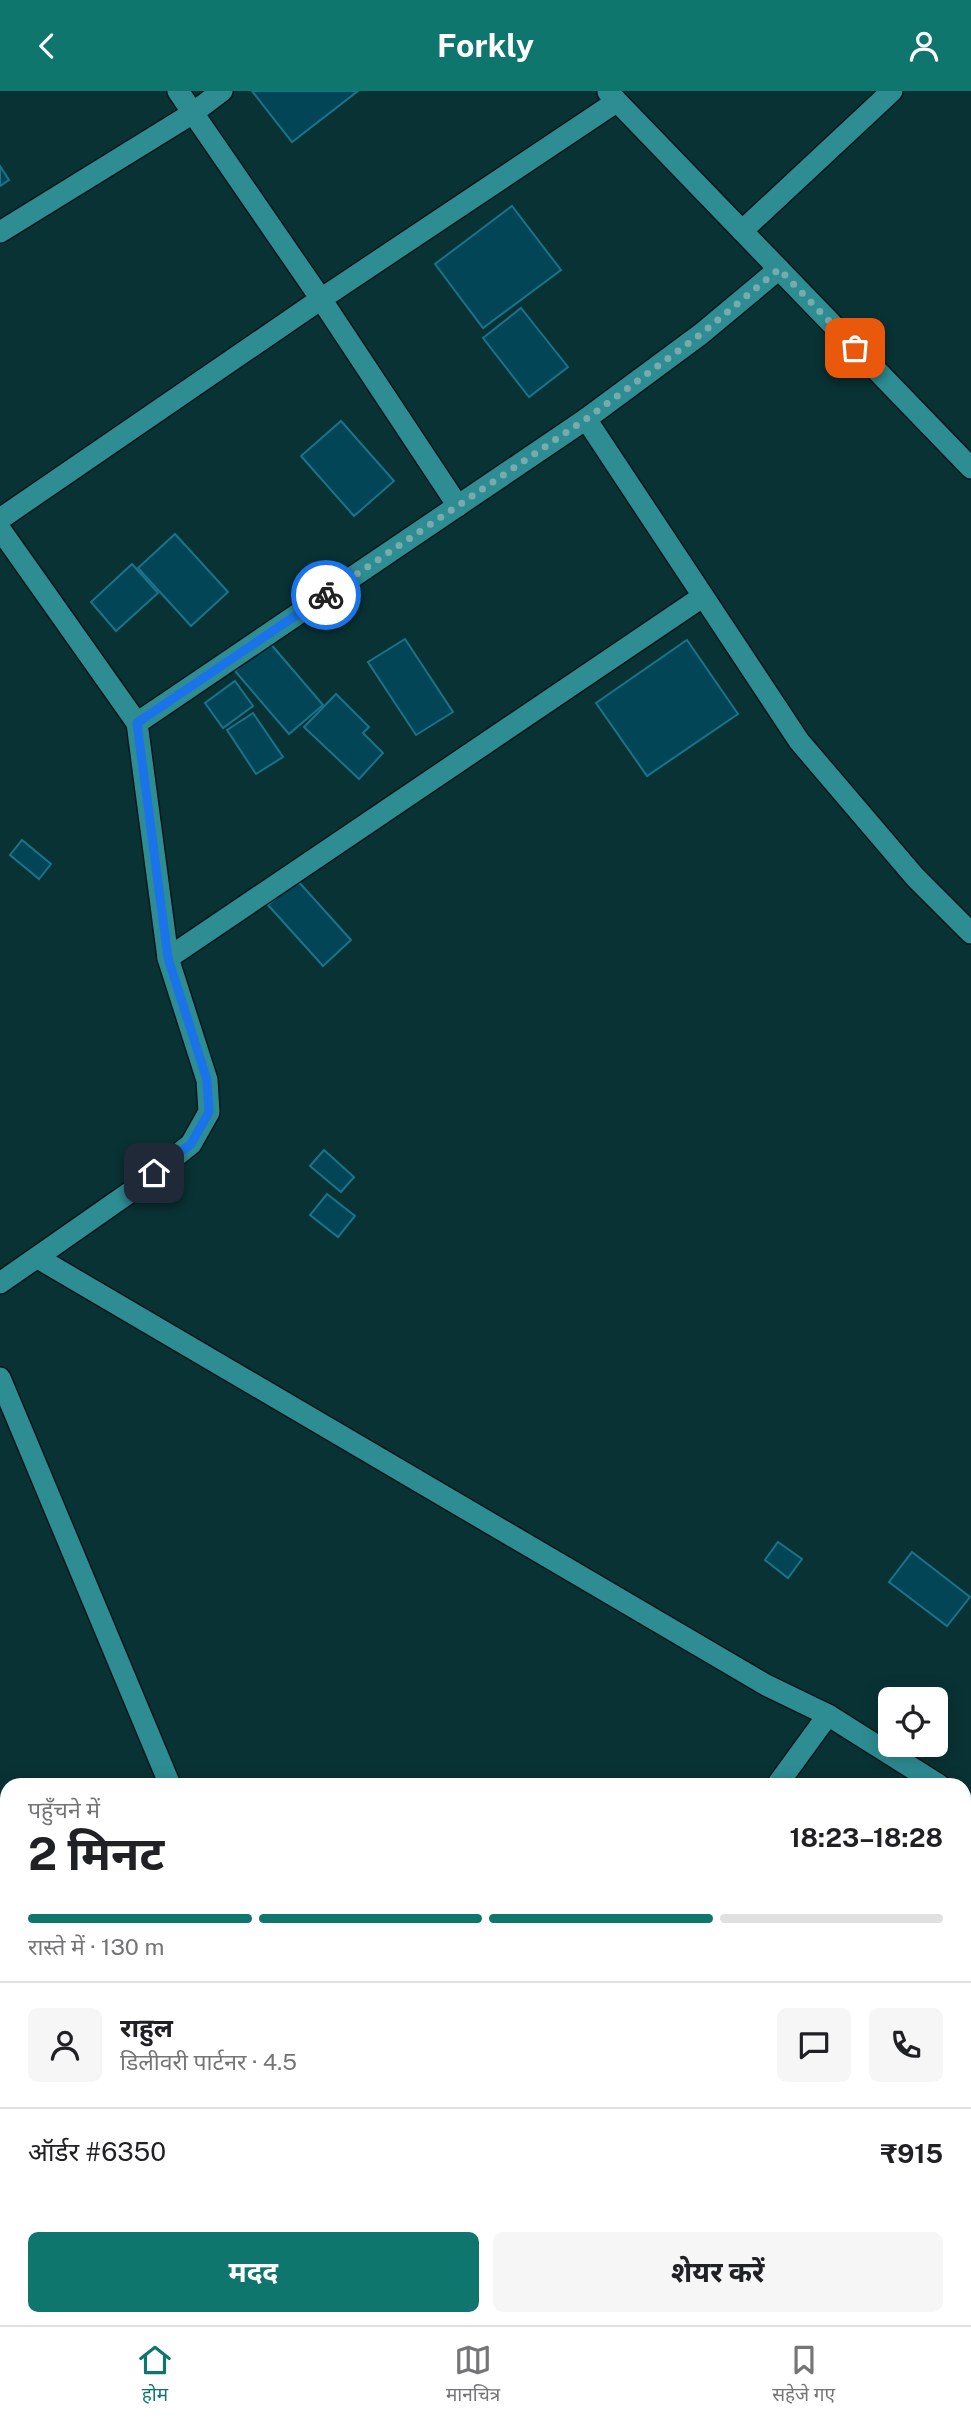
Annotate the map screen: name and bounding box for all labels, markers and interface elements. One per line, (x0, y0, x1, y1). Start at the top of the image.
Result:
icon: back (28, 27, 66, 65)
text: Forkly (437, 27, 534, 64)
icon: person (905, 27, 943, 65)
pin (825, 318, 885, 378)
icon: bag (836, 329, 874, 367)
courier (291, 560, 361, 630)
icon: bike (307, 576, 345, 614)
pin (124, 1143, 184, 1203)
icon: home (135, 1154, 173, 1192)
map controls (878, 1687, 948, 1757)
button: locate (878, 1687, 948, 1757)
text: पहुँचने में (28, 1796, 100, 1823)
text: 18:23–18:28 (789, 1822, 943, 1853)
text: 2 मिनट (28, 1826, 164, 1880)
text: रास्ते में · 130 m (28, 1933, 164, 1960)
button: person (28, 2008, 102, 2082)
button: chat (777, 2008, 851, 2082)
button: phone (869, 2008, 943, 2082)
text: राहुल (120, 2012, 173, 2043)
text: डिलीवरी पार्टनर · 4.5 (120, 2048, 297, 2075)
text: ऑर्डर #6350 (28, 2136, 166, 2167)
text: ₹915 (880, 2138, 943, 2169)
button: मदद (28, 2232, 479, 2312)
button: शेयर करें (493, 2232, 943, 2312)
tab: होम (136, 2341, 174, 2409)
tab: मानचित्र (446, 2341, 500, 2409)
tab: सहेजे गए (772, 2341, 835, 2409)

